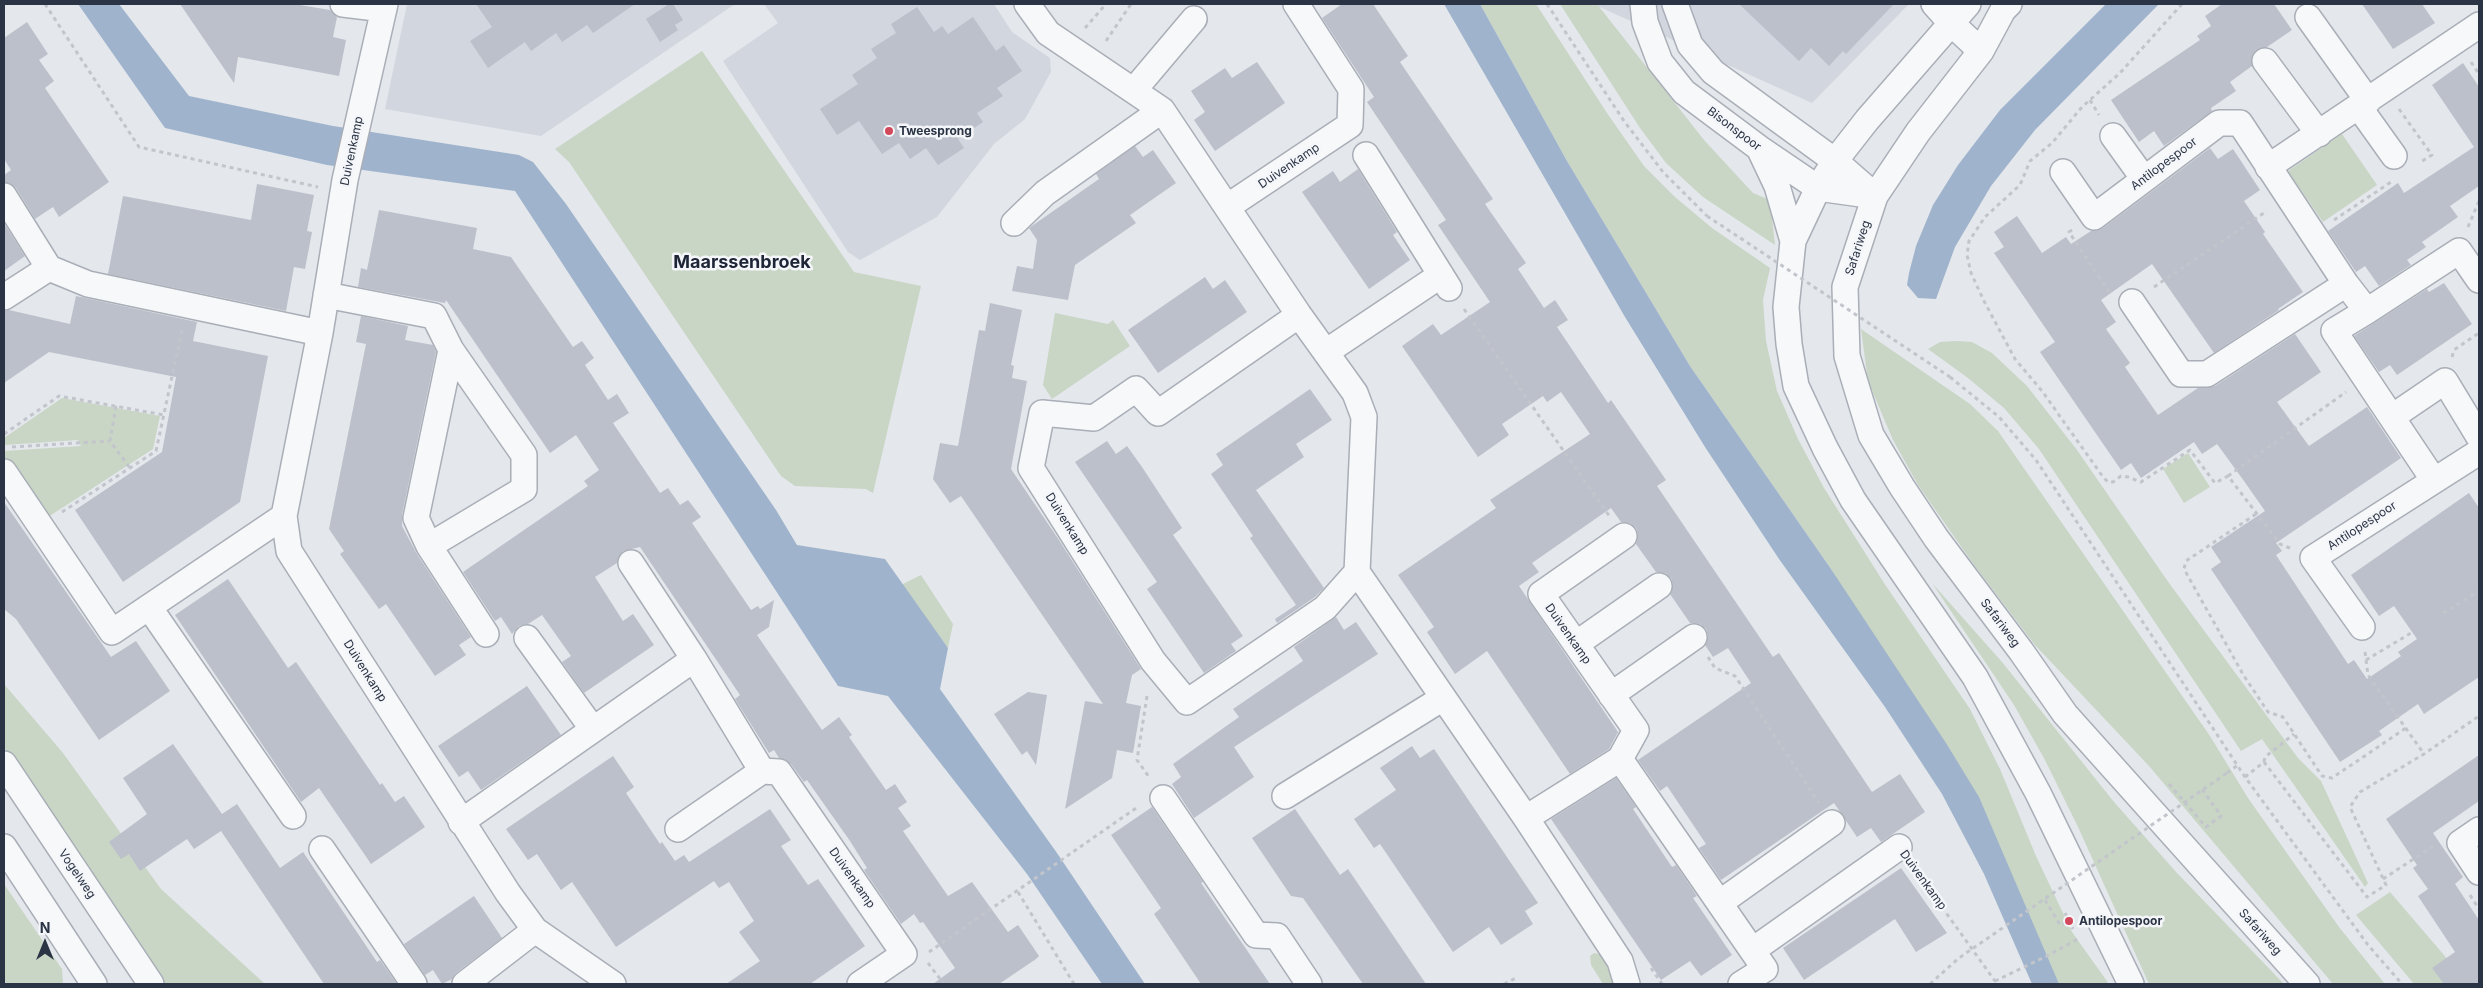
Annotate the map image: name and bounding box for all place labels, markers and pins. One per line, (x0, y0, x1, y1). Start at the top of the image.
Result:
place label: Tweesprong (899, 124, 972, 138)
marker: Tweesprong (883, 125, 895, 137)
place label: Antilopespoor (2079, 914, 2162, 928)
marker: Antilopespoor (2063, 915, 2075, 927)

